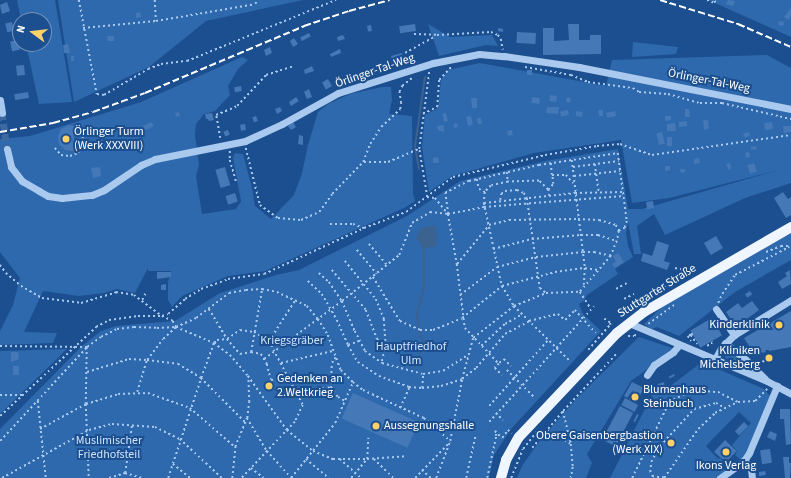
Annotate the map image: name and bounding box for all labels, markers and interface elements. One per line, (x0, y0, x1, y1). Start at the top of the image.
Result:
north arrow (12, 12, 52, 52)
text: N (13, 24, 29, 35)
street label: Örlinger-Tal-Weg (333, 51, 417, 91)
street label: Örlinger-Tal-Weg (667, 66, 751, 96)
place label: Örlinger Turm (Werk XXXVIII) (74, 125, 144, 153)
marker: Örlinger Turm (Werk XXXVIII) (61, 134, 71, 144)
street label: Stuttgarter Straße (615, 261, 699, 321)
place label: Kinderklinik (709, 318, 770, 332)
marker: Kinderklinik (773, 319, 785, 331)
park label: Kriegsgräber (260, 334, 324, 348)
park label: Hauptfriedhof Ulm (376, 340, 446, 368)
place label: Kliniken Michelsberg (700, 344, 760, 372)
marker: Kliniken Michelsberg (763, 352, 775, 364)
place label: Gedenken an 2.Weltkrieg (277, 372, 343, 400)
marker: Gedenken an 2.Weltkrieg (264, 381, 274, 391)
place label: Blumenhaus Steinbuch (643, 383, 706, 411)
marker: Blumenhaus Steinbuch (630, 392, 640, 402)
place label: Aussegnungshalle (384, 419, 474, 433)
marker: Aussegnungshalle (371, 421, 381, 431)
place label: Obere Gaisenbergbastion (Werk XIX) (536, 429, 663, 457)
park label: Muslimischer Friedhofsteil (76, 434, 142, 462)
marker: Obere Gaisenbergbastion (Werk XIX) (666, 438, 676, 448)
marker: Ikons Verlag (721, 447, 731, 457)
place label: Ikons Verlag (696, 459, 756, 473)

